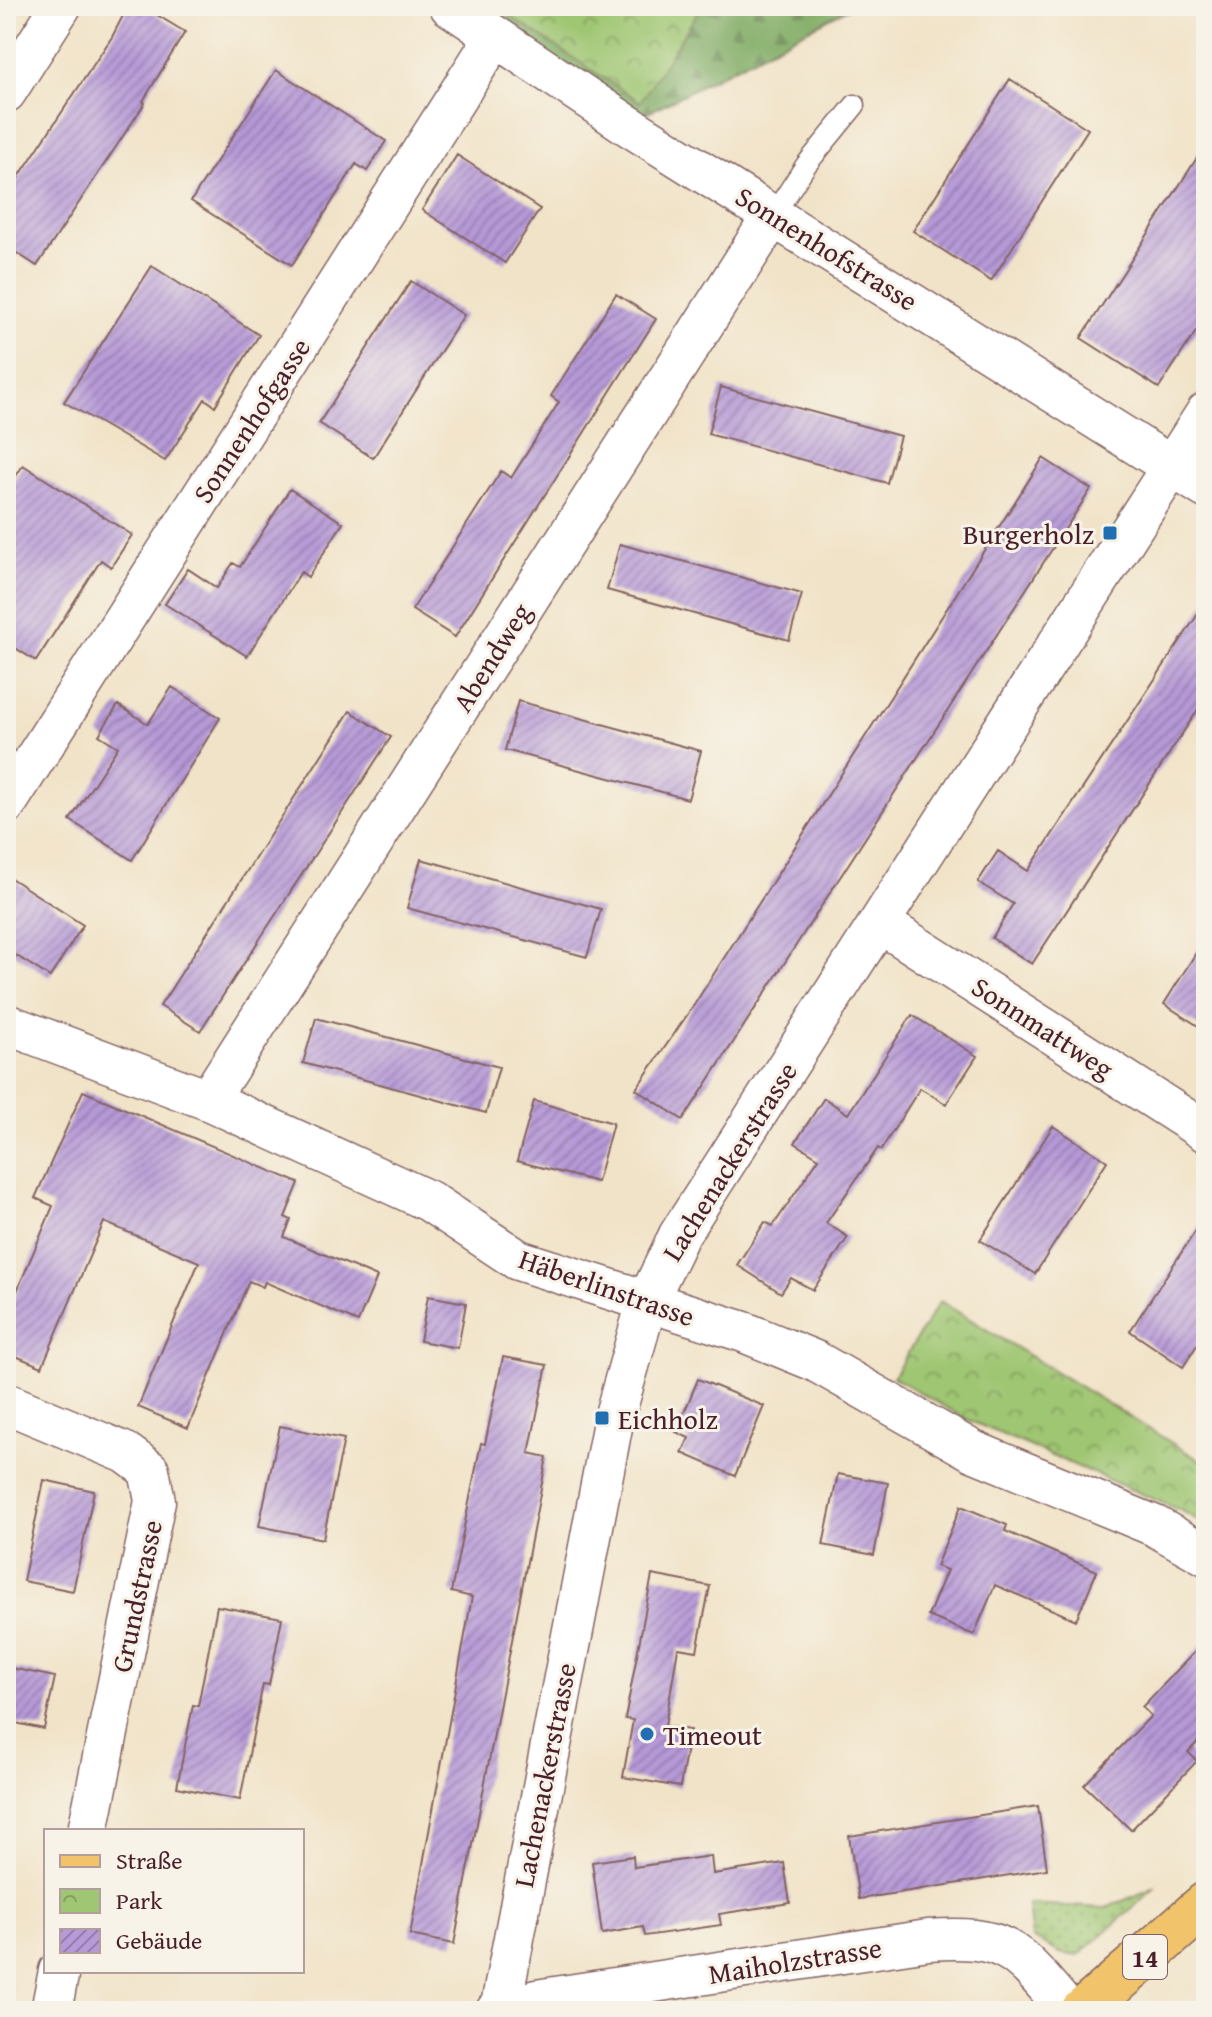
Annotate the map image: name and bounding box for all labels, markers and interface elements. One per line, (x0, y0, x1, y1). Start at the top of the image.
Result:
street label: Sonnenhofstrasse (728, 175, 926, 321)
street label: Sonnenhofgasse (182, 329, 320, 511)
place label: Burgerholz (963, 513, 1094, 554)
marker: Burgerholz (1101, 524, 1119, 542)
street label: Abendweg (441, 594, 541, 719)
street label: Sonnmattweg (964, 966, 1122, 1088)
street label: Lachenackerstrasse (651, 1054, 807, 1268)
street label: Häberlinstrasse (514, 1238, 700, 1336)
place label: Eichholz (618, 1398, 718, 1439)
marker: Eichholz (593, 1409, 611, 1427)
street label: Grundstrasse (100, 1516, 172, 1676)
street label: Lachenackerstrasse (502, 1659, 586, 1891)
place label: Timeout (663, 1714, 762, 1755)
marker: Timeout (638, 1725, 656, 1743)
legend (44, 1829, 304, 1973)
text: Straße (116, 1843, 183, 1878)
text: Park (116, 1883, 163, 1918)
text: Gebäude (116, 1923, 202, 1958)
street label: Maiholzstrasse (705, 1926, 885, 1994)
road number: 14 (1123, 1935, 1167, 1979)

